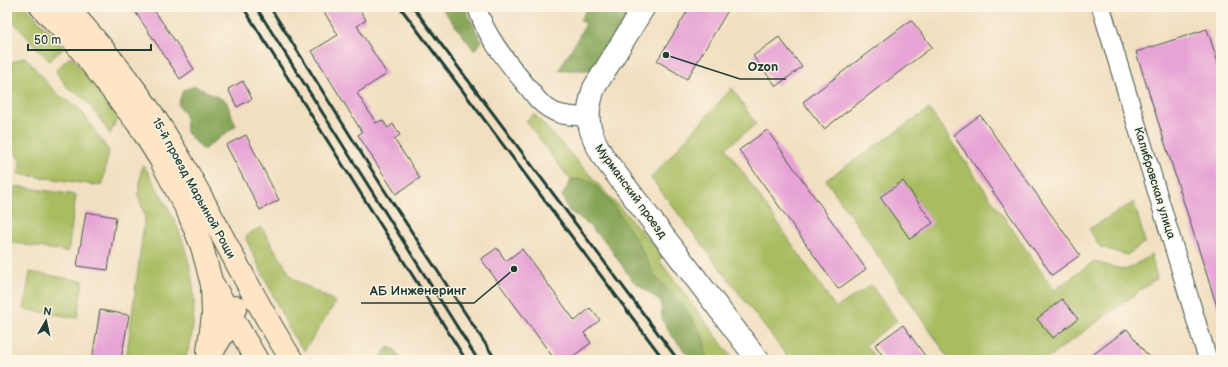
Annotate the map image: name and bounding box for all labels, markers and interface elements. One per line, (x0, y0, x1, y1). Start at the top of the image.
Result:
scale bar (28, 26, 151, 52)
text: 50 m (34, 33, 61, 48)
callout: Ozon (740, 54, 786, 79)
text: Ozon (748, 59, 778, 75)
street label: 15-й проезд Марьиной Рощи (148, 115, 239, 261)
street label: Калибровская улица (1130, 125, 1179, 241)
street label: Мурманский проезд (591, 141, 670, 242)
callout: АБ Инженеринг (361, 278, 474, 303)
text: АБ Инженеринг (369, 283, 467, 299)
north arrow (26, 301, 66, 341)
text: N (42, 305, 53, 319)

